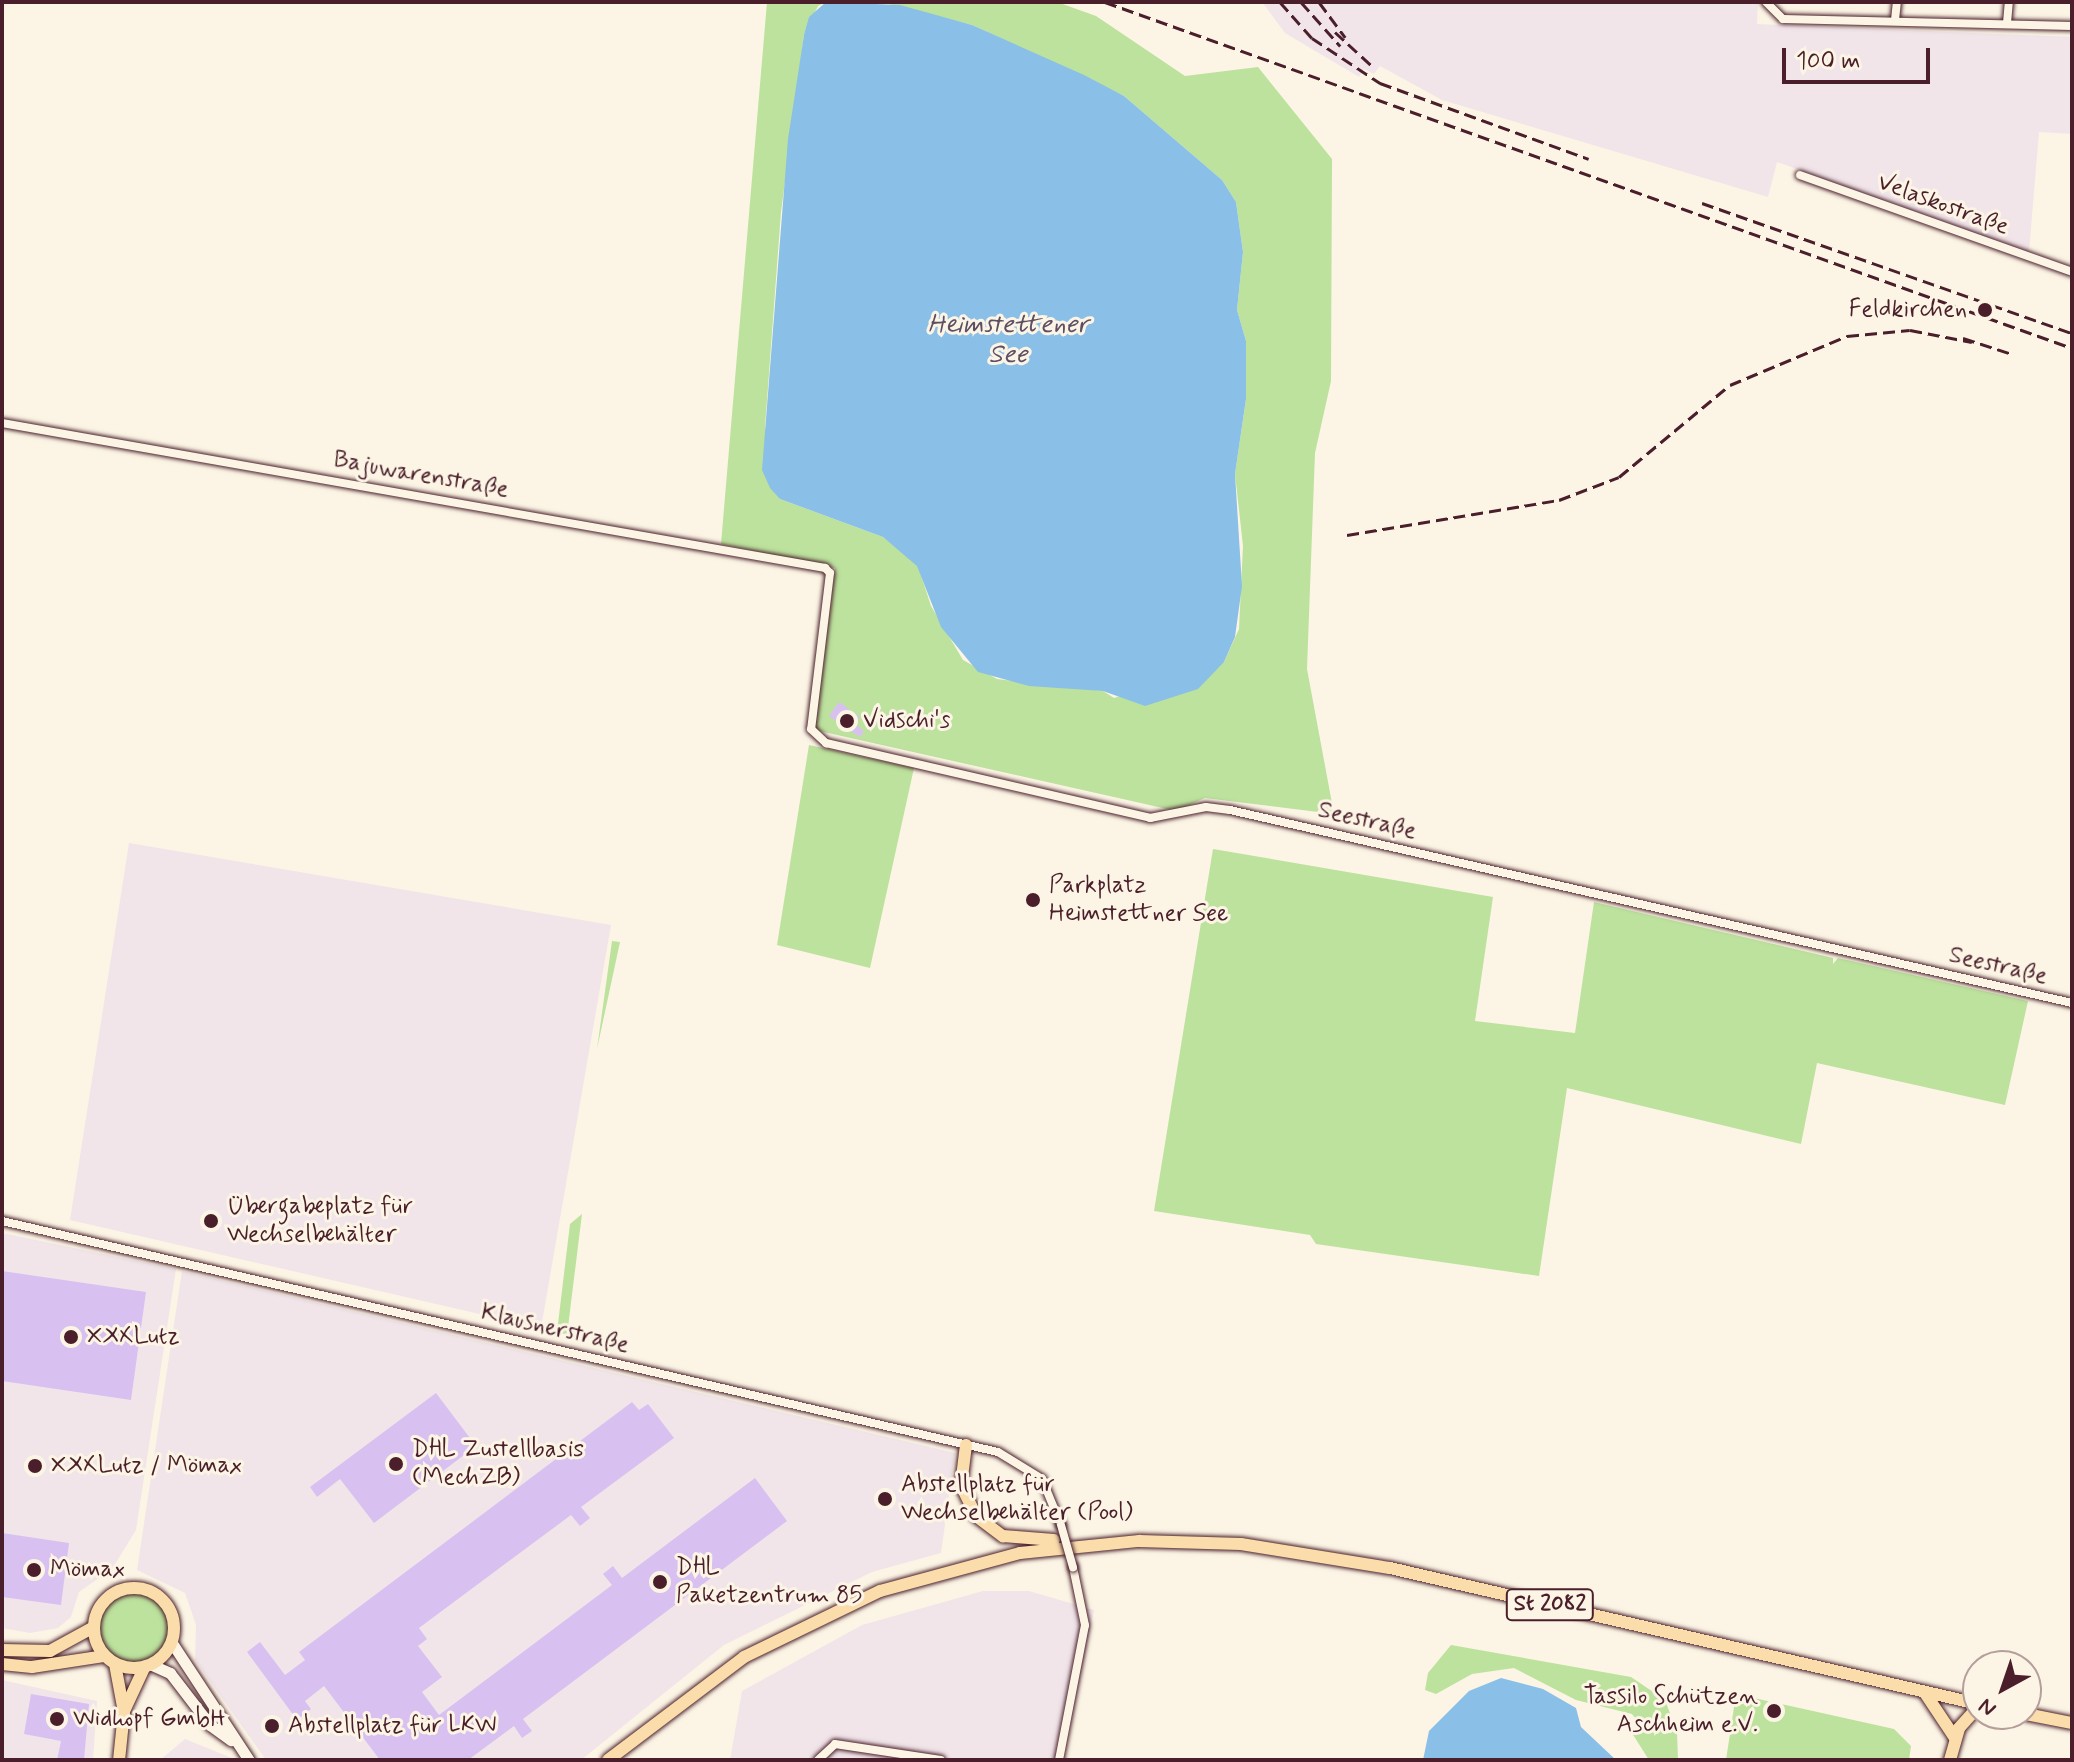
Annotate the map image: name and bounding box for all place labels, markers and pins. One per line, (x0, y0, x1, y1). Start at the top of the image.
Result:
place label: Feldkirchen (1849, 296, 1967, 324)
marker: Feldkirchen (1974, 299, 1996, 321)
place label: Vidschi's (863, 707, 950, 735)
marker: Vidschi's (838, 712, 856, 730)
place label: Parkplatz Heimstettner See (1049, 872, 1229, 928)
marker: Parkplatz Heimstettner See (1024, 891, 1042, 909)
place label: Übergabeplatz für Wechselbehälter (227, 1193, 413, 1249)
marker: Übergabeplatz für Wechselbehälter (202, 1212, 220, 1230)
place label: XXXLutz (87, 1323, 180, 1351)
marker: XXXLutz (62, 1328, 80, 1346)
place label: DHL Zustellbasis (MechZB) (412, 1436, 584, 1492)
place label: XXXLutz / Mömax (51, 1452, 242, 1480)
marker: DHL Zustellbasis (MechZB) (387, 1455, 405, 1473)
marker: XXXLutz / Mömax (26, 1457, 44, 1475)
place label: Abstellplatz für Wechselbehälter (Pool) (901, 1471, 1133, 1527)
marker: Abstellplatz für Wechselbehälter (Pool) (876, 1490, 894, 1508)
place label: DHL Paketzentrum 85 (676, 1554, 862, 1610)
place label: Mömax (50, 1556, 125, 1584)
marker: Mömax (25, 1561, 43, 1579)
marker: DHL Paketzentrum 85 (651, 1573, 669, 1591)
place label: Tassilo Schützen Aschheim e.V. (1582, 1683, 1758, 1739)
marker: Tassilo Schützen Aschheim e.V. (1765, 1702, 1783, 1720)
place label: Widhopf GmbH (73, 1705, 227, 1733)
marker: Widhopf GmbH (48, 1710, 66, 1728)
place label: Abstellplatz für LKW (288, 1712, 499, 1740)
marker: Abstellplatz für LKW (263, 1717, 281, 1735)

